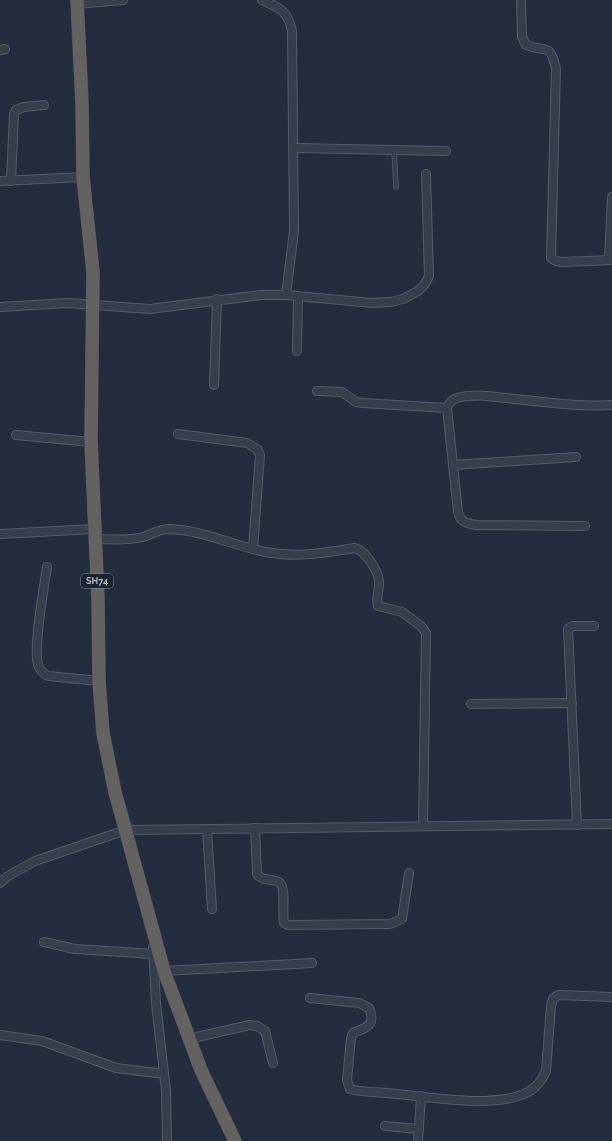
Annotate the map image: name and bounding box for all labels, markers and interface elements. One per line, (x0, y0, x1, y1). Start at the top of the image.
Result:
road number: SH74 (81, 574, 113, 588)

